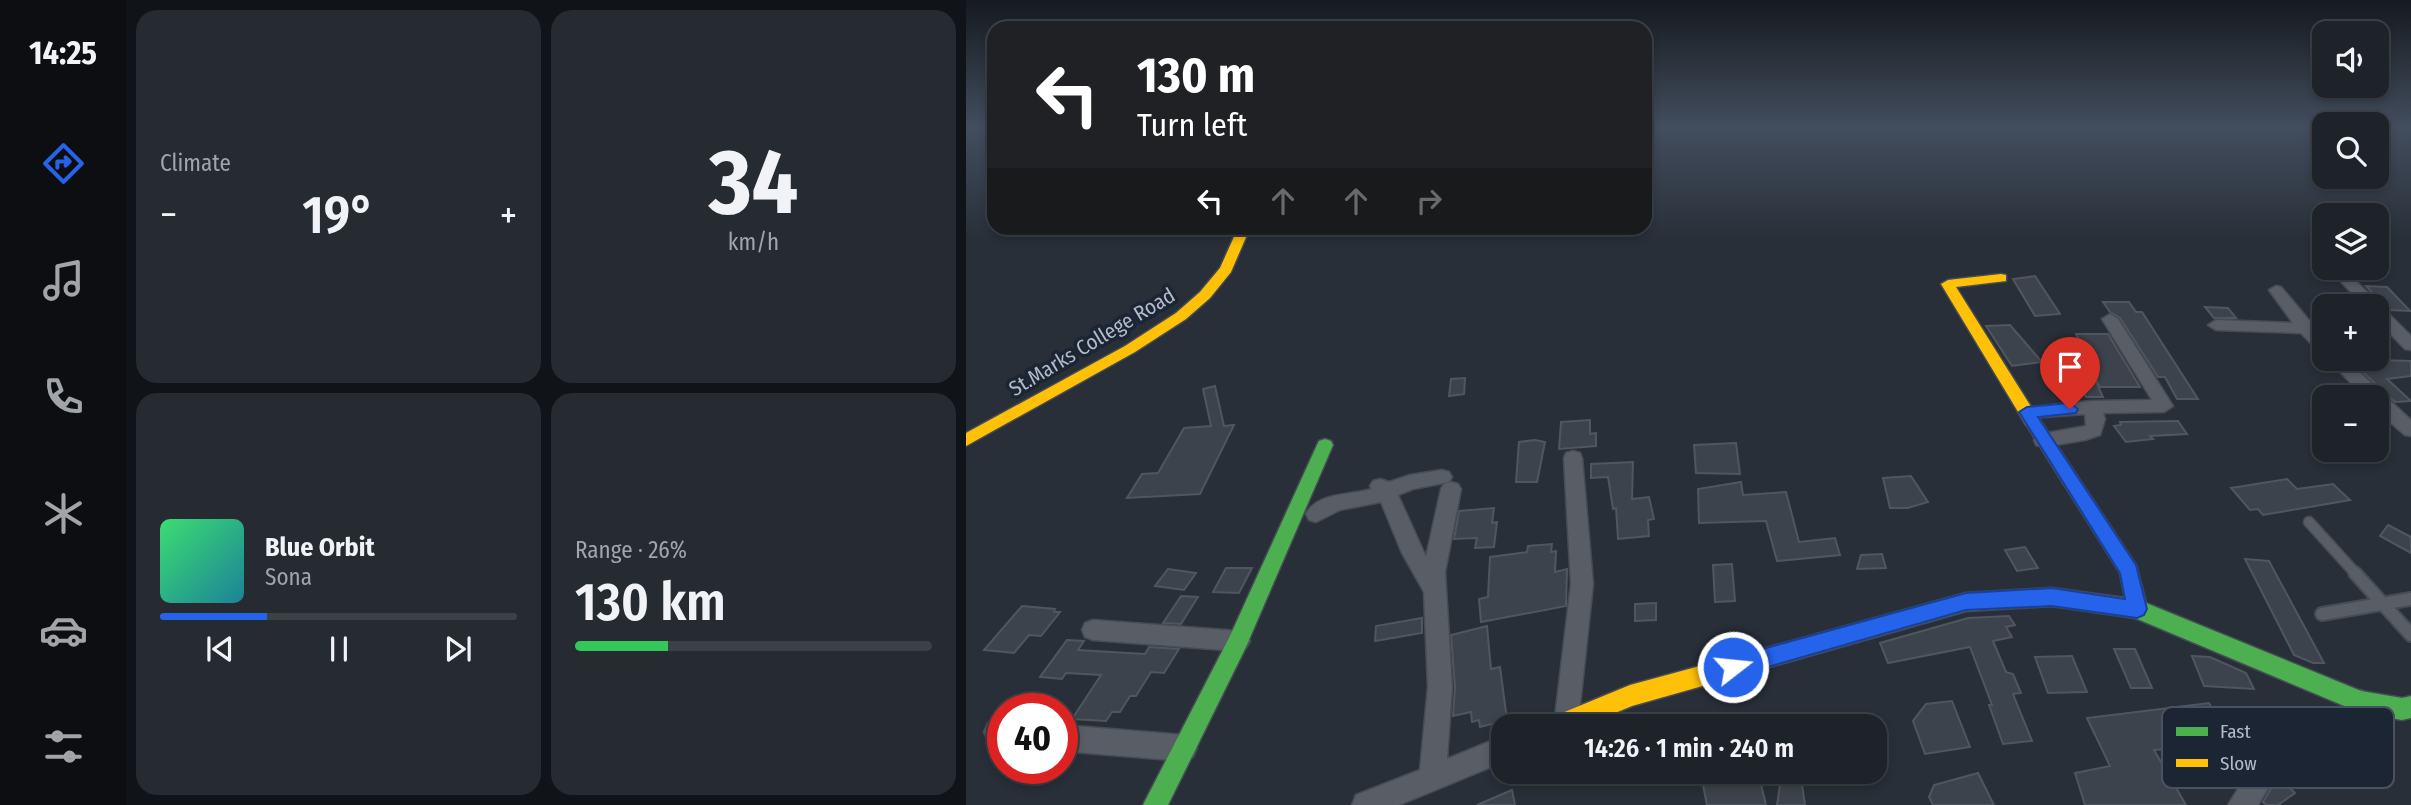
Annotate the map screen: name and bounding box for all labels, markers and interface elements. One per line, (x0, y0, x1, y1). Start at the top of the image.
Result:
map controls (2312, 21, 2389, 462)
button: sound (2312, 21, 2389, 98)
text: 14:25 (29, 34, 97, 72)
text: 130 m (1137, 46, 1255, 105)
icon: left (1022, 49, 1113, 140)
text: Turn left (1137, 106, 1247, 144)
button: search (2312, 112, 2389, 189)
text: 34 (709, 128, 798, 237)
icon: directions (39, 139, 88, 188)
text: Climate (160, 149, 231, 177)
icon: left (1191, 182, 1229, 220)
icon: ahead (1264, 182, 1302, 220)
icon: ahead (1337, 182, 1375, 220)
icon: right (1410, 182, 1448, 220)
text: 19° (302, 184, 375, 247)
text: − (160, 192, 177, 238)
text: + (500, 192, 517, 238)
button: layers (2312, 203, 2389, 280)
text: km/h (728, 228, 779, 256)
icon: music (39, 256, 88, 305)
street label: St.Marks College Road (1004, 282, 1180, 402)
button: + (2312, 294, 2389, 371)
pin (2040, 337, 2100, 409)
icon: arrive (2051, 348, 2089, 386)
icon: phone (39, 372, 88, 421)
button: − (2312, 385, 2389, 462)
icon: climate (39, 489, 88, 538)
text: Blue Orbit (265, 532, 375, 563)
text: Range · 26% (575, 536, 687, 564)
text: Sona (265, 563, 312, 591)
text: 130 km (575, 571, 726, 634)
icon: car (39, 606, 88, 655)
icon: previous (201, 630, 239, 668)
icon: pause (320, 630, 358, 668)
icon: next (439, 630, 477, 668)
position arrow (1696, 630, 1770, 704)
speed limit sign: 40 (987, 693, 1078, 784)
legend (2162, 707, 2394, 788)
text: Fast (2220, 720, 2251, 743)
icon: filters (39, 722, 88, 771)
text: 14:26 · 1 min · 240 m (1584, 733, 1794, 764)
text: Slow (2220, 752, 2257, 775)

